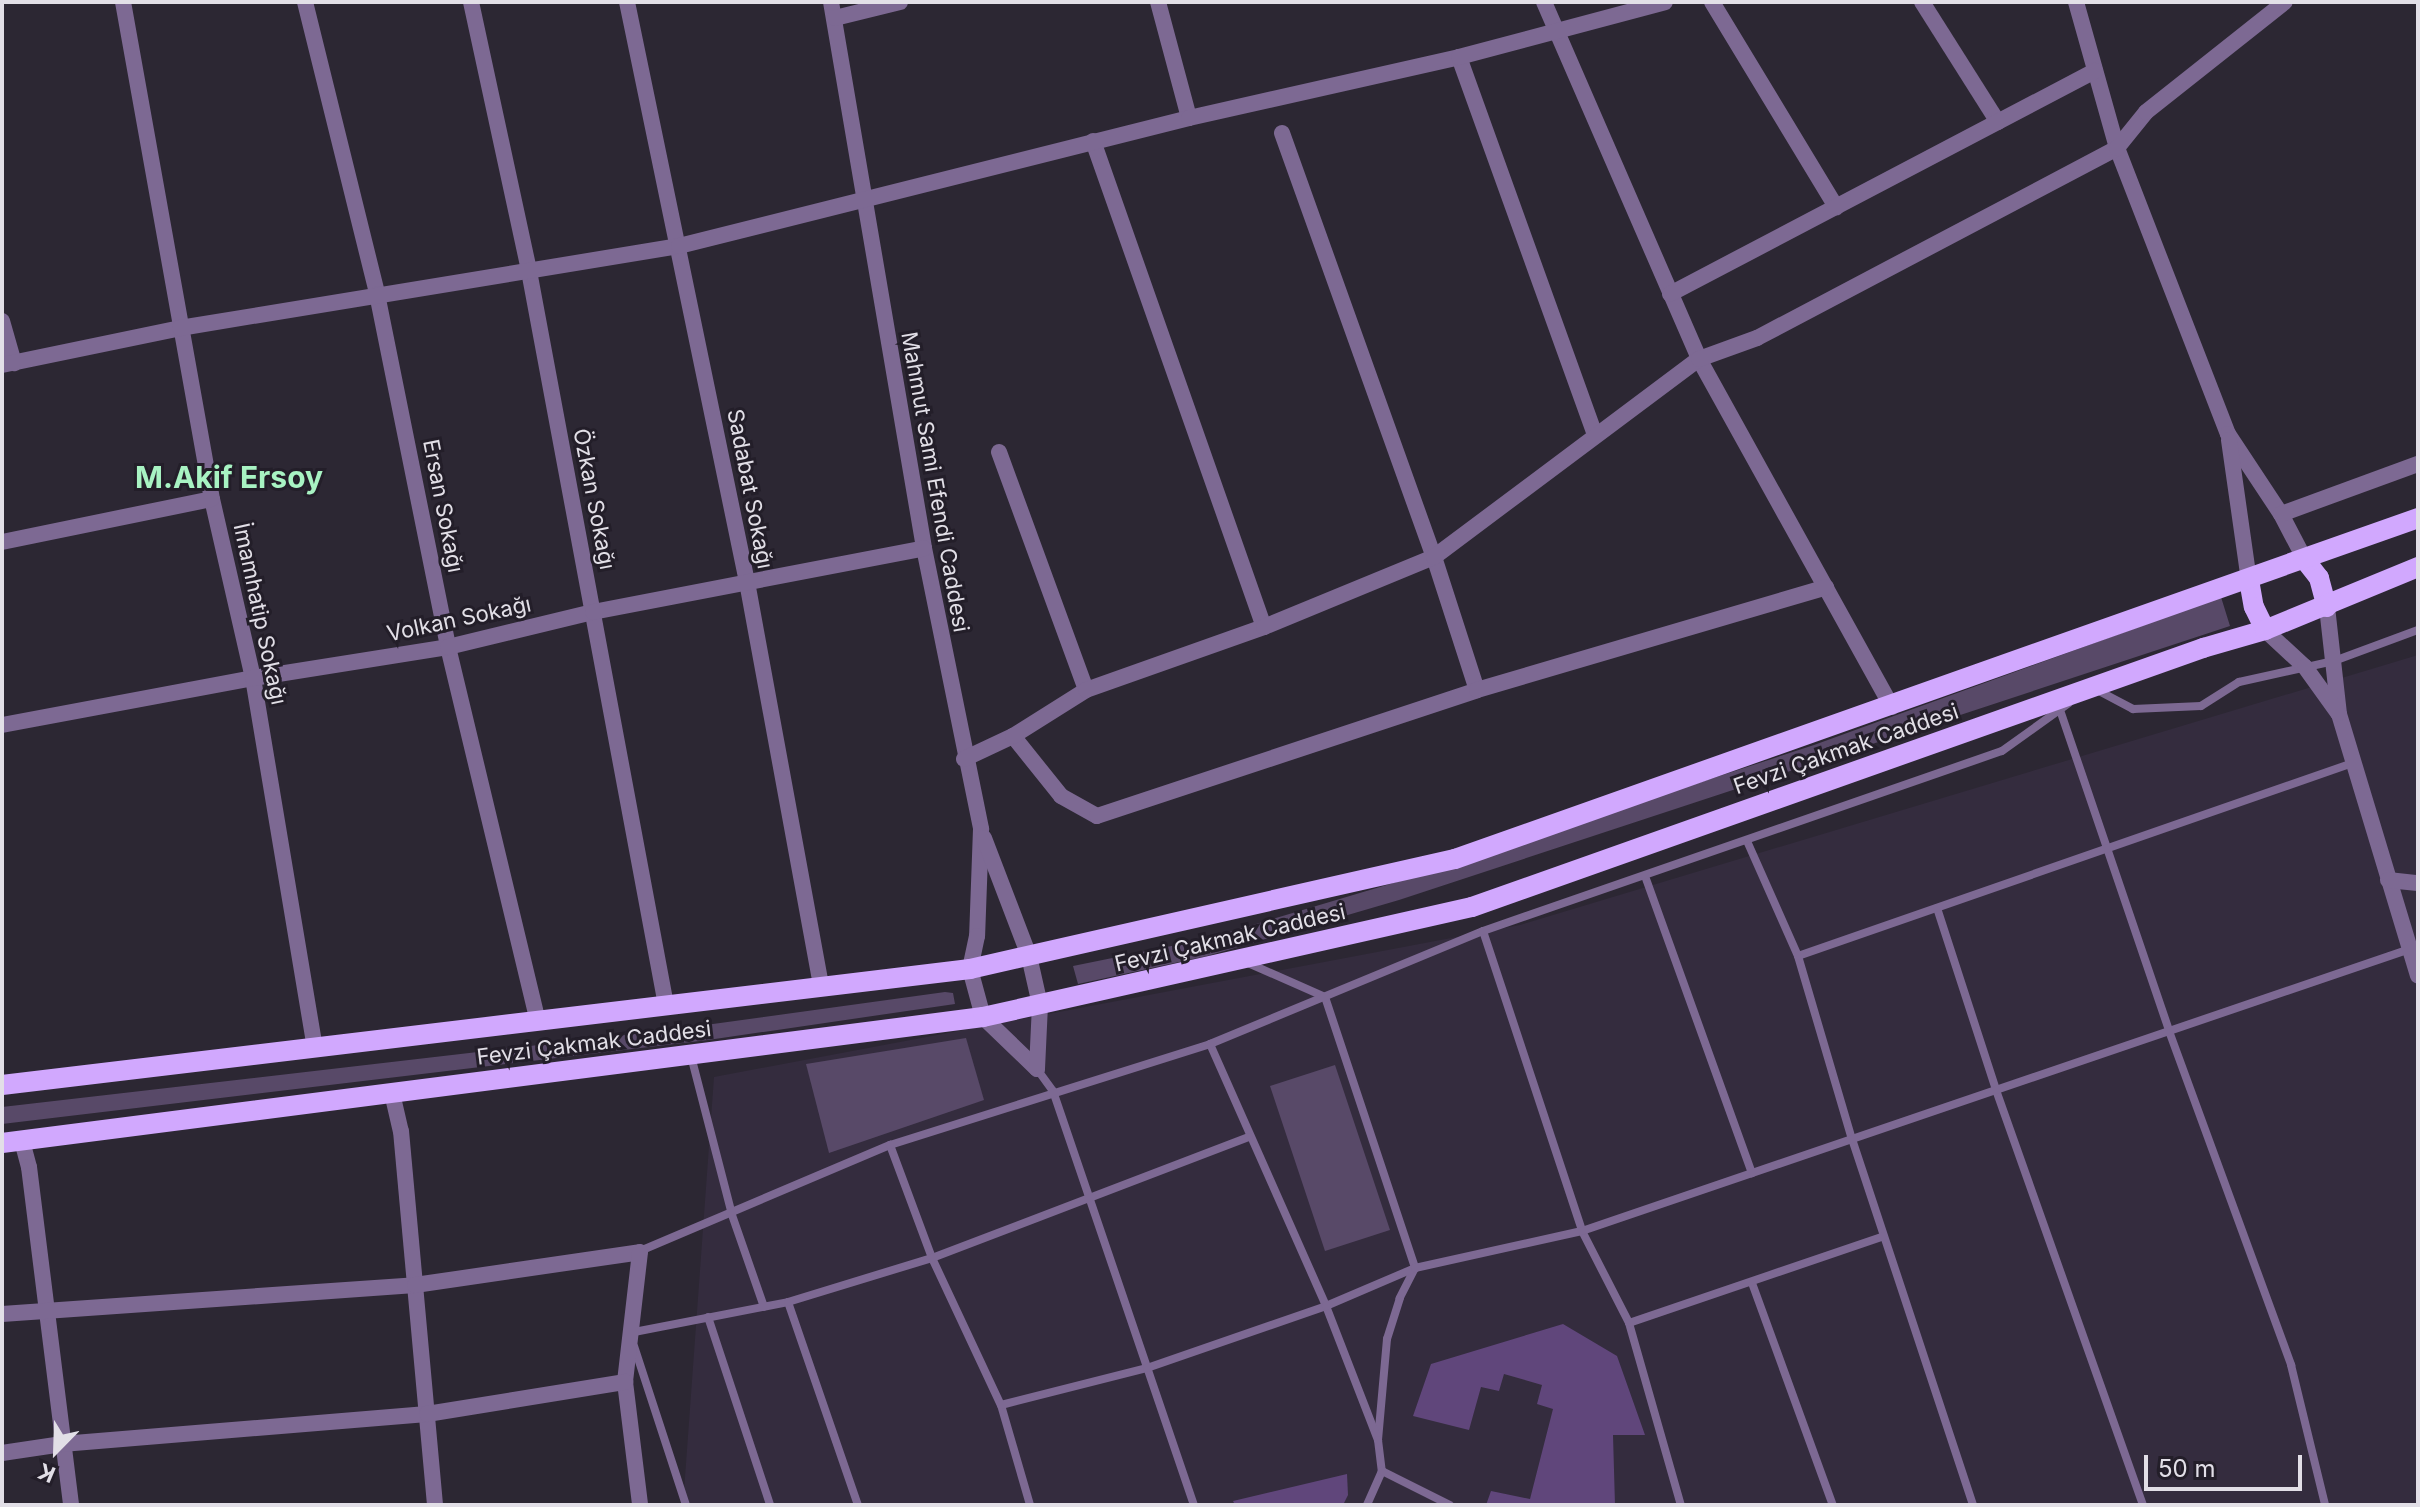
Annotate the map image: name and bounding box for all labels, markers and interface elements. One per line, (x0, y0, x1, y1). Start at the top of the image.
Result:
street label: Mahmut Sami Efendi Caddesi (896, 330, 974, 634)
street label: Sadabat Sokağı (722, 407, 778, 571)
street label: Özkan Sokağı (567, 426, 621, 572)
street label: Ersan Sokağı (417, 437, 469, 575)
district label: M.Akif Ersoy (135, 459, 323, 495)
street label: İmamhatip Sokağı (228, 521, 292, 707)
street label: Volkan Sokağı (384, 591, 534, 647)
street label: Fevzi Çakmak Caddesi (1730, 698, 1962, 800)
street label: Fevzi Çakmak Caddesi (1112, 899, 1348, 977)
street label: Fevzi Çakmak Caddesi (475, 1016, 713, 1070)
north arrow (16, 1411, 96, 1491)
scale bar (2148, 1439, 2306, 1489)
text: 50 m (2158, 1454, 2216, 1483)
text: K (34, 1458, 59, 1488)

